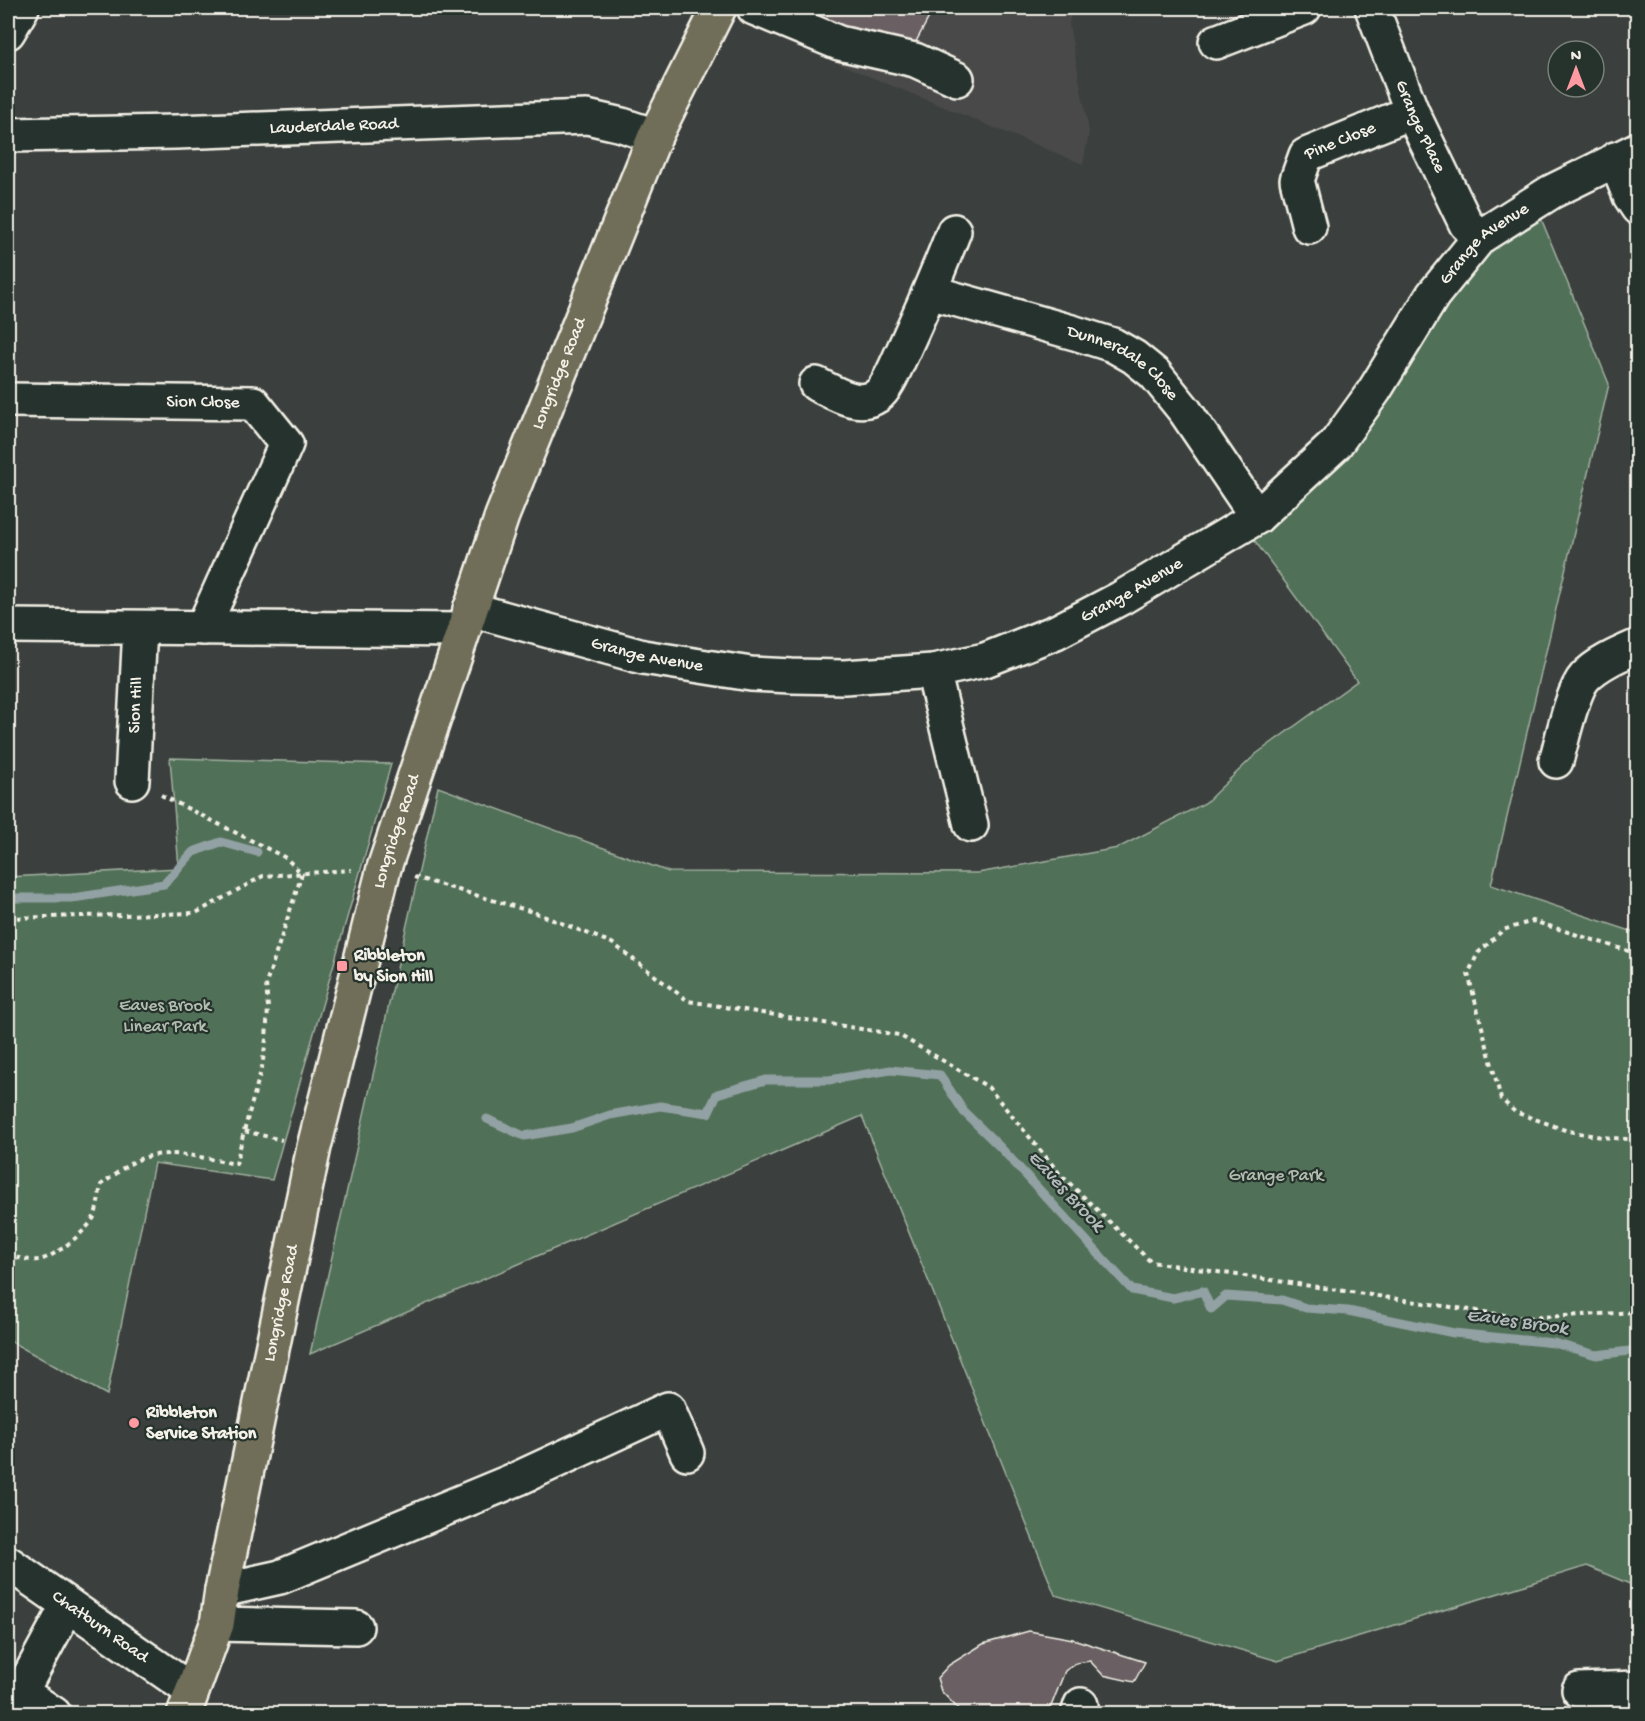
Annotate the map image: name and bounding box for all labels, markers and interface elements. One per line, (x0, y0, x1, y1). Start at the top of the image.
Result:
north arrow (1546, 39, 1606, 99)
text: N (1571, 48, 1582, 67)
street label: Grange Place (1390, 77, 1451, 177)
street label: Lauderdale Road (269, 113, 400, 139)
street label: Pine Close (1301, 117, 1380, 165)
street label: Grange Avenue (1435, 198, 1533, 289)
street label: Longridge Road (527, 313, 592, 433)
street label: Dunnerdale Close (1064, 321, 1183, 405)
street label: Sion Close (166, 391, 241, 413)
street label: Grange Avenue (1077, 553, 1187, 628)
street label: Grange Avenue (588, 633, 705, 677)
street label: Sion Hill (124, 676, 148, 734)
street label: Longridge Road (369, 770, 426, 891)
place label: Ribbleton by Sion Hill (353, 946, 433, 988)
marker: Ribbleton by Sion Hill (335, 959, 349, 973)
park label: Eaves Brook Linear Park (119, 996, 213, 1038)
water label: Eaves Brook (1022, 1147, 1110, 1239)
park label: Grange Park (1229, 1166, 1325, 1187)
street label: Longridge Road (259, 1242, 304, 1364)
water label: Eaves Brook (1465, 1305, 1571, 1342)
place label: Ribbleton Service Station (145, 1403, 257, 1445)
marker: Ribbleton Service Station (127, 1416, 141, 1430)
street label: Chatburn Road (47, 1586, 154, 1669)

